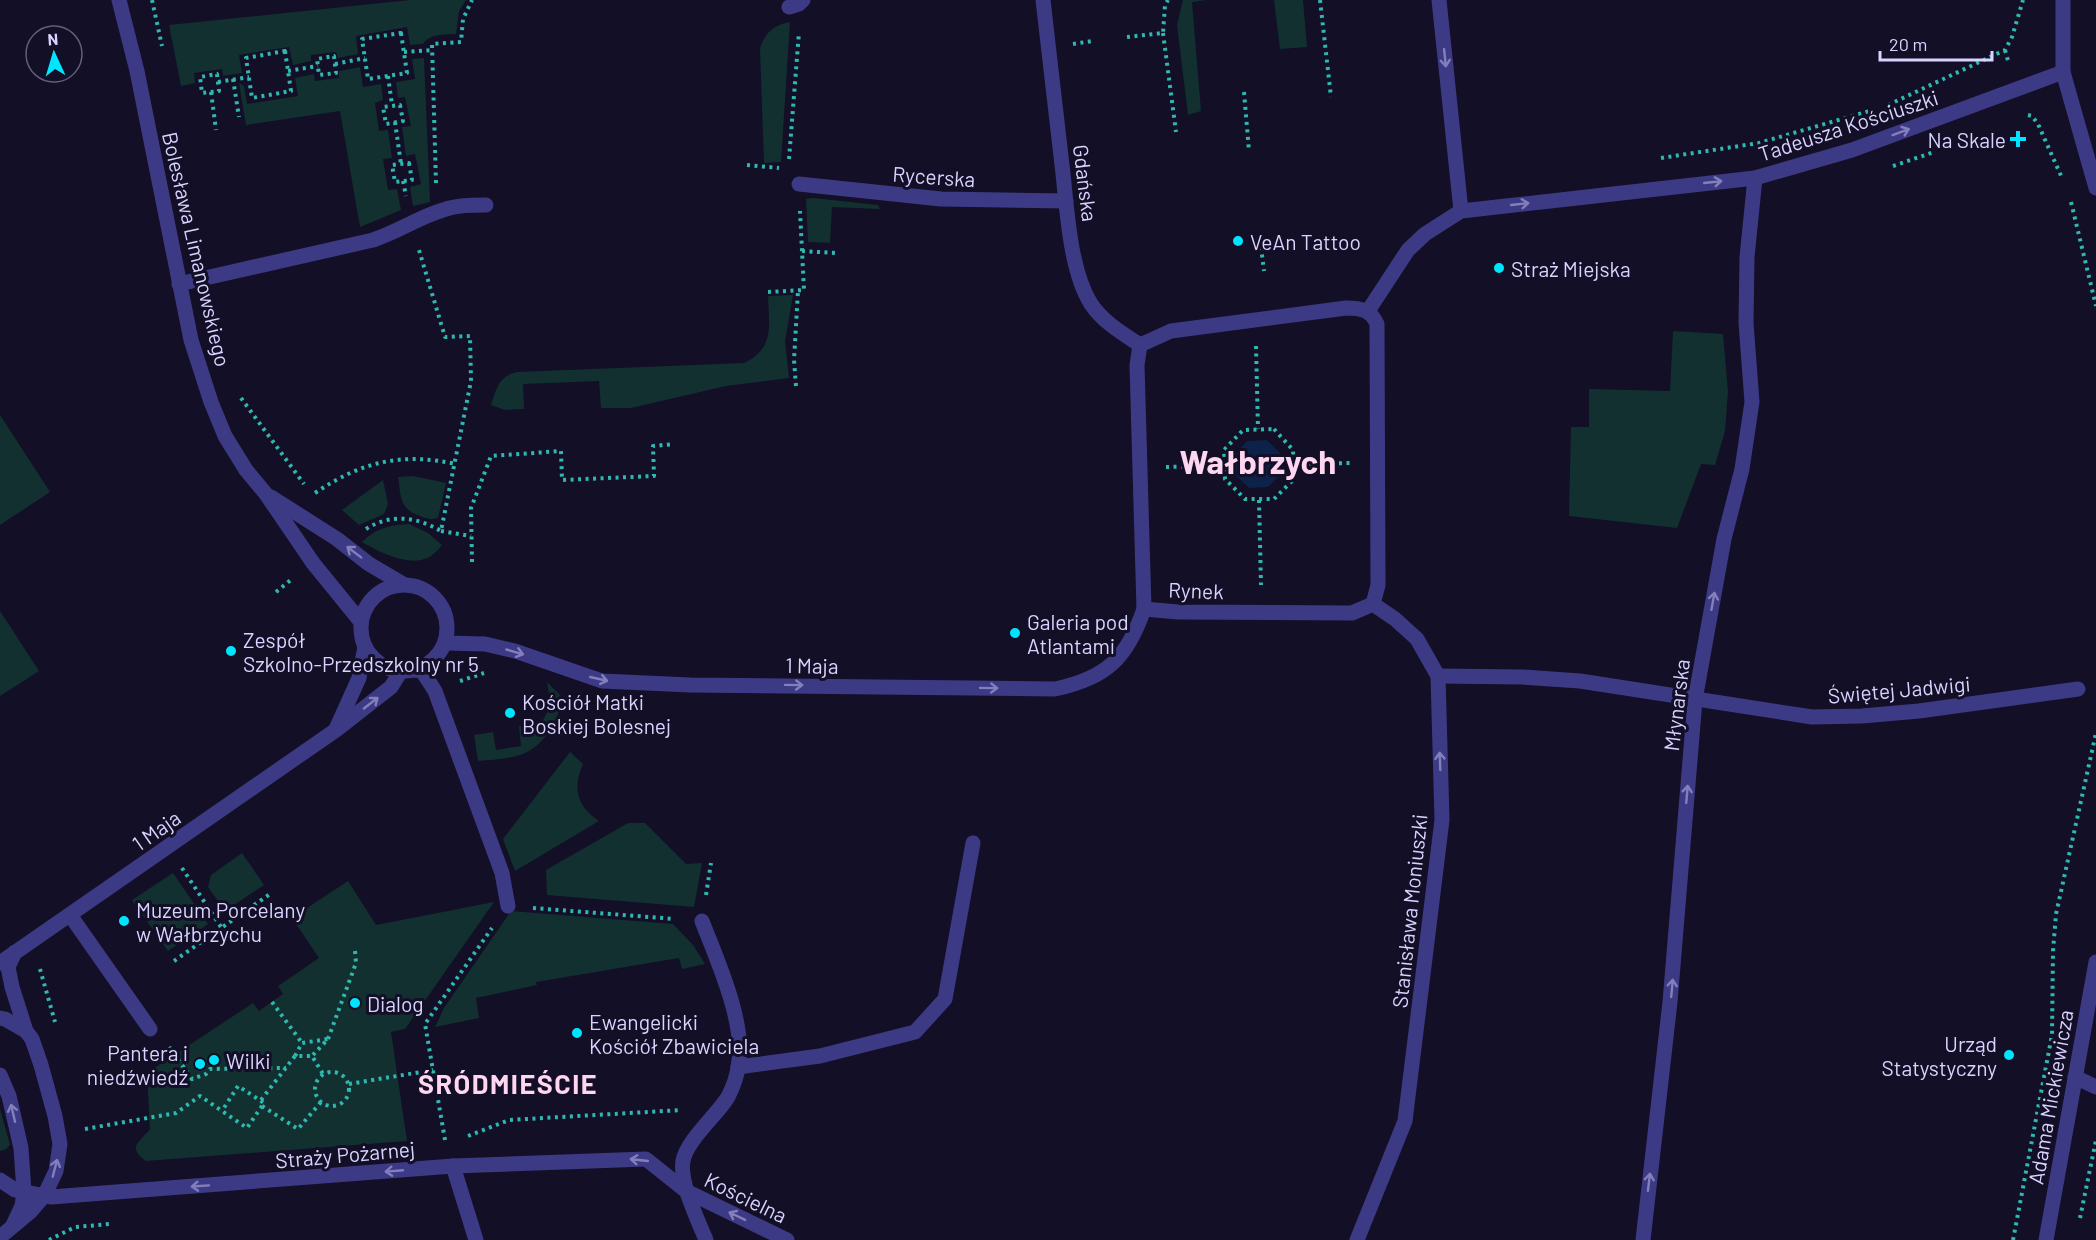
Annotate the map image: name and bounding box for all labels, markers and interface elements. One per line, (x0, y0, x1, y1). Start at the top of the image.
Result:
north arrow (24, 24, 84, 84)
scale bar (1880, 24, 1992, 62)
text: N (47, 29, 59, 48)
text: 20 m (1889, 33, 1927, 55)
one-way arrow (1440, 48, 1451, 68)
street label: Tadeusza Kościuszki (1755, 84, 1941, 166)
one-way arrow (1891, 126, 1910, 137)
place label: Na Skale (1928, 127, 2006, 152)
street label: Bolesława Limanowskiego (158, 129, 236, 369)
marker: Na Skale (2011, 132, 2025, 146)
street label: Gdańska (1069, 143, 1103, 223)
street label: Rycerska (892, 161, 976, 191)
one-way arrow (1703, 177, 1723, 188)
one-way arrow (1509, 198, 1529, 209)
place label: VeAn Tattoo (1250, 229, 1361, 254)
marker: VeAn Tattoo (1231, 234, 1245, 248)
place label: Straż Miejska (1511, 256, 1631, 281)
marker: Straż Miejska (1492, 261, 1506, 275)
district label: Wałbrzych (1180, 441, 1336, 481)
one-way arrow (347, 546, 363, 558)
street label: Rynek (1168, 577, 1224, 603)
one-way arrow (1708, 591, 1719, 611)
place label: Galeria pod Atlantami (1027, 609, 1129, 658)
marker: Galeria pod Atlantami (1008, 626, 1022, 640)
place label: Zespół Szkolno-Przedszkolny nr 5 (243, 627, 479, 676)
marker: Zespół Szkolno-Przedszkolny nr 5 (224, 644, 238, 658)
one-way arrow (505, 646, 524, 658)
street label: 1 Maja (785, 652, 839, 678)
street label: Młynarska (1658, 657, 1694, 753)
street label: Świętej Jadwigi (1827, 670, 1971, 708)
one-way arrow (589, 674, 609, 685)
one-way arrow (784, 680, 804, 691)
one-way arrow (978, 682, 998, 694)
place label: Kościół Matki Boskiej Bolesnej (522, 689, 671, 738)
one-way arrow (362, 696, 378, 709)
marker: Kościół Matki Boskiej Bolesnej (503, 706, 517, 720)
one-way arrow (1435, 752, 1446, 772)
one-way arrow (1682, 784, 1693, 804)
street label: 1 Maja (127, 805, 185, 855)
street label: Stanisława Moniuszki (1386, 813, 1432, 1009)
place label: Muzeum Porcelany w Wałbrzychu (136, 897, 305, 946)
marker: Muzeum Porcelany w Wałbrzychu (117, 914, 131, 928)
one-way arrow (1666, 979, 1677, 999)
place label: Dialog (367, 991, 424, 1016)
marker: Dialog (348, 996, 362, 1010)
street label: Adama Mickiewicza (2022, 1008, 2078, 1186)
place label: Ewangelicki Kościół Zbawiciela (589, 1009, 759, 1058)
marker: Ewangelicki Kościół Zbawiciela (570, 1026, 584, 1040)
place label: Urząd Statystyczny (1882, 1031, 1997, 1080)
place label: Pantera i niedźwiedź (87, 1040, 188, 1089)
place label: Wilki (226, 1048, 271, 1073)
marker: Urząd Statystyczny (2002, 1048, 2016, 1062)
marker: Wilki (207, 1053, 221, 1067)
marker: Pantera i niedźwiedź (193, 1057, 207, 1071)
district label: ŚRÓDMIEŚCIE (418, 1067, 598, 1099)
one-way arrow (7, 1104, 18, 1124)
street label: Straży Pożarnej (274, 1135, 416, 1173)
one-way arrow (630, 1154, 649, 1165)
one-way arrow (50, 1159, 62, 1178)
one-way arrow (385, 1166, 405, 1177)
street label: Kościelna (701, 1166, 791, 1228)
one-way arrow (1643, 1172, 1654, 1192)
one-way arrow (190, 1181, 210, 1192)
one-way arrow (728, 1209, 746, 1221)

